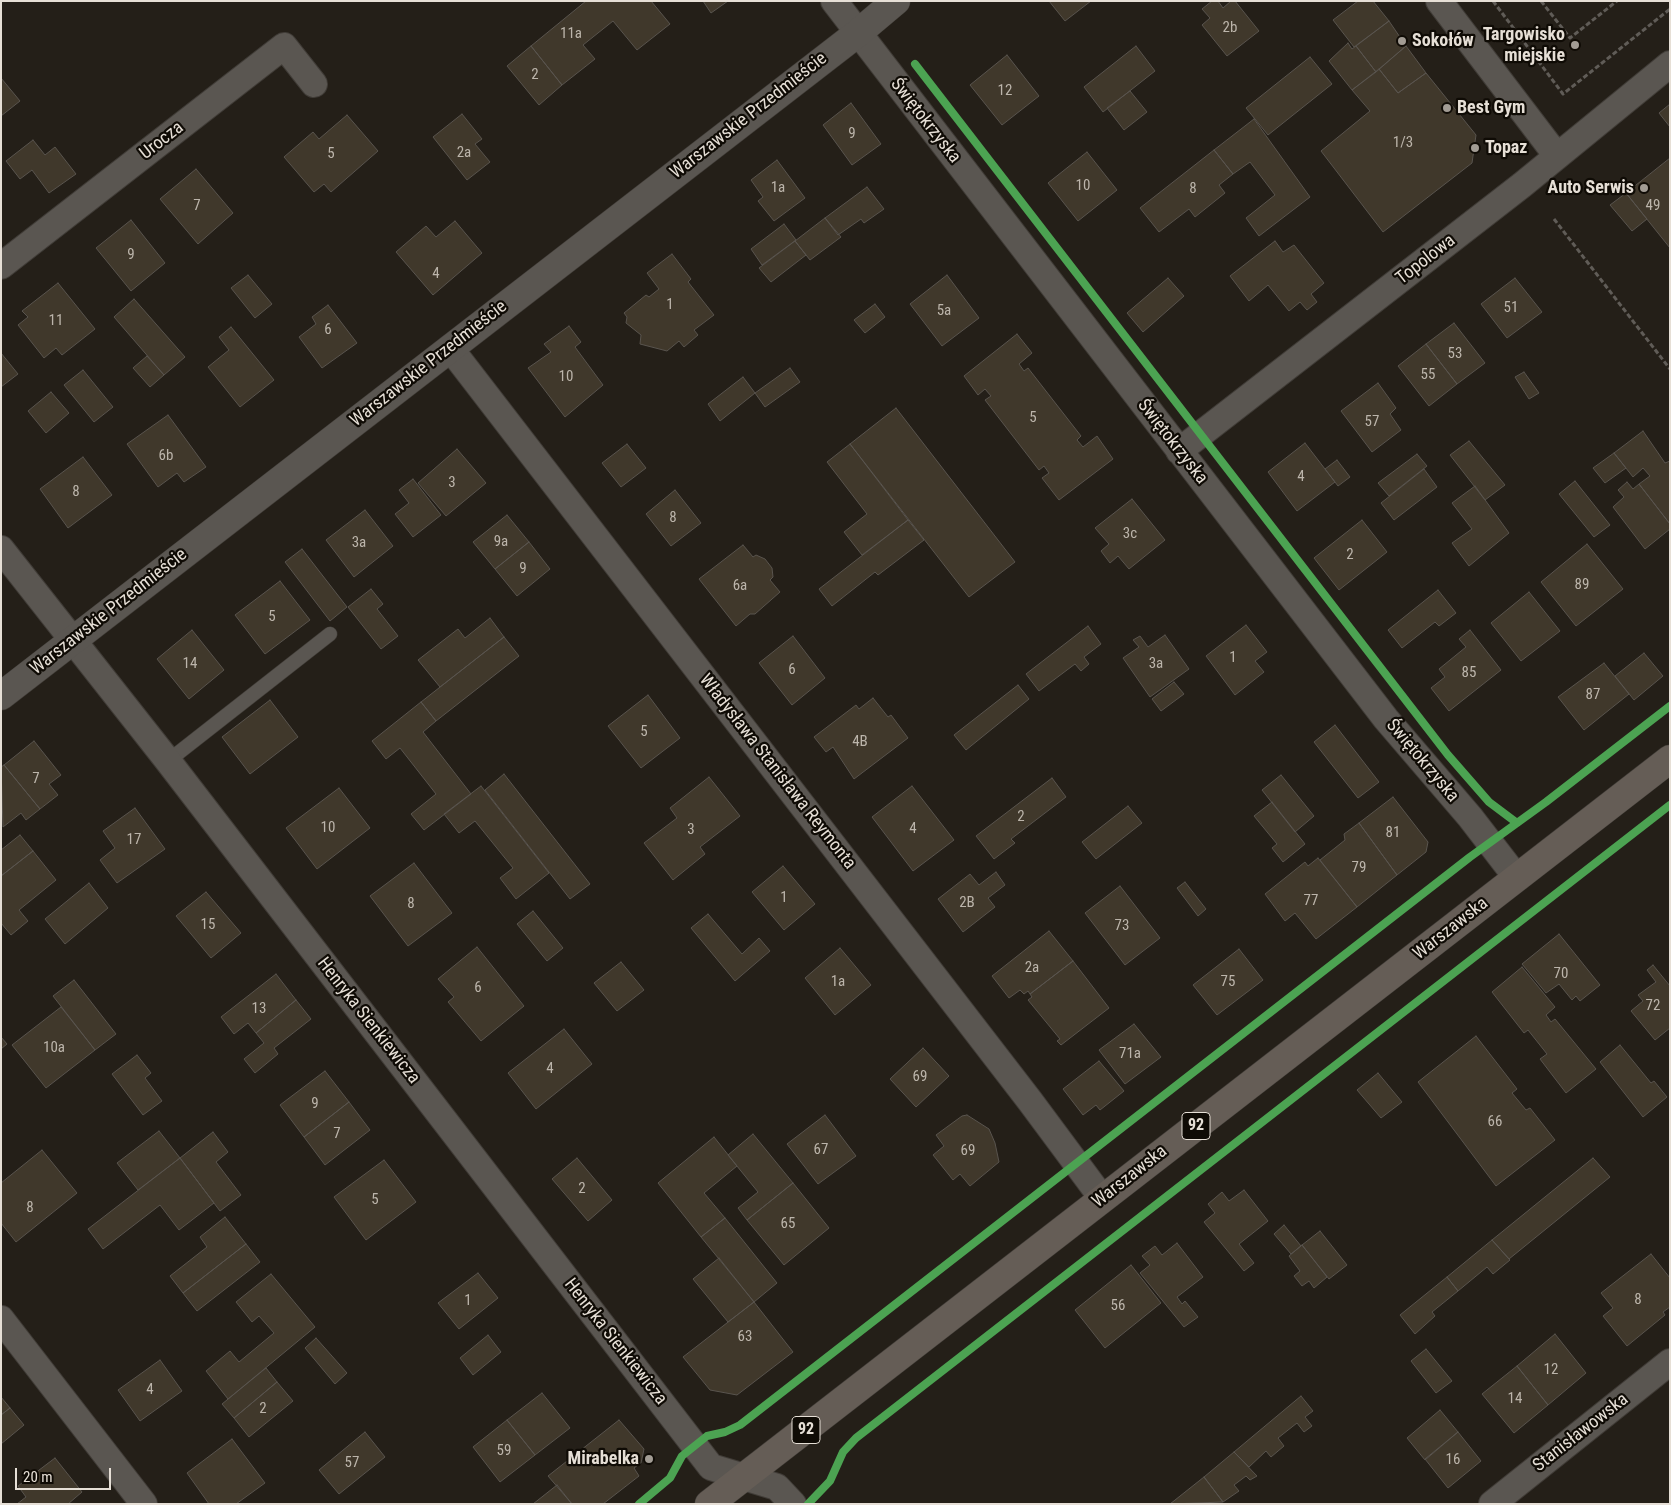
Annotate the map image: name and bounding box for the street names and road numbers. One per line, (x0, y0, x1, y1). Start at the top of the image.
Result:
street label: Warszawskie Przedmieście (666, 48, 832, 184)
street label: Świętokrzyska (885, 74, 965, 168)
street label: Urocza (136, 117, 188, 165)
street label: Topolowa (1392, 230, 1460, 290)
street label: Warszawskie Przedmieście (346, 296, 512, 432)
street label: Świętokrzyska (1132, 395, 1212, 489)
street label: Warszawskie Przedmieście (26, 544, 192, 680)
street label: Władysława Stanisława Reymonta (694, 670, 860, 874)
street label: Świętokrzyska (1381, 715, 1463, 807)
street label: Warszawska (1409, 893, 1493, 965)
street label: Henryka Sienkiewicza (312, 954, 424, 1088)
road number: 92 (1182, 1112, 1210, 1140)
street label: Warszawska (1088, 1141, 1172, 1213)
street label: Henryka Sienkiewicza (559, 1275, 671, 1409)
street label: Stanisławowska (1529, 1389, 1633, 1477)
road number: 92 (792, 1416, 820, 1444)

